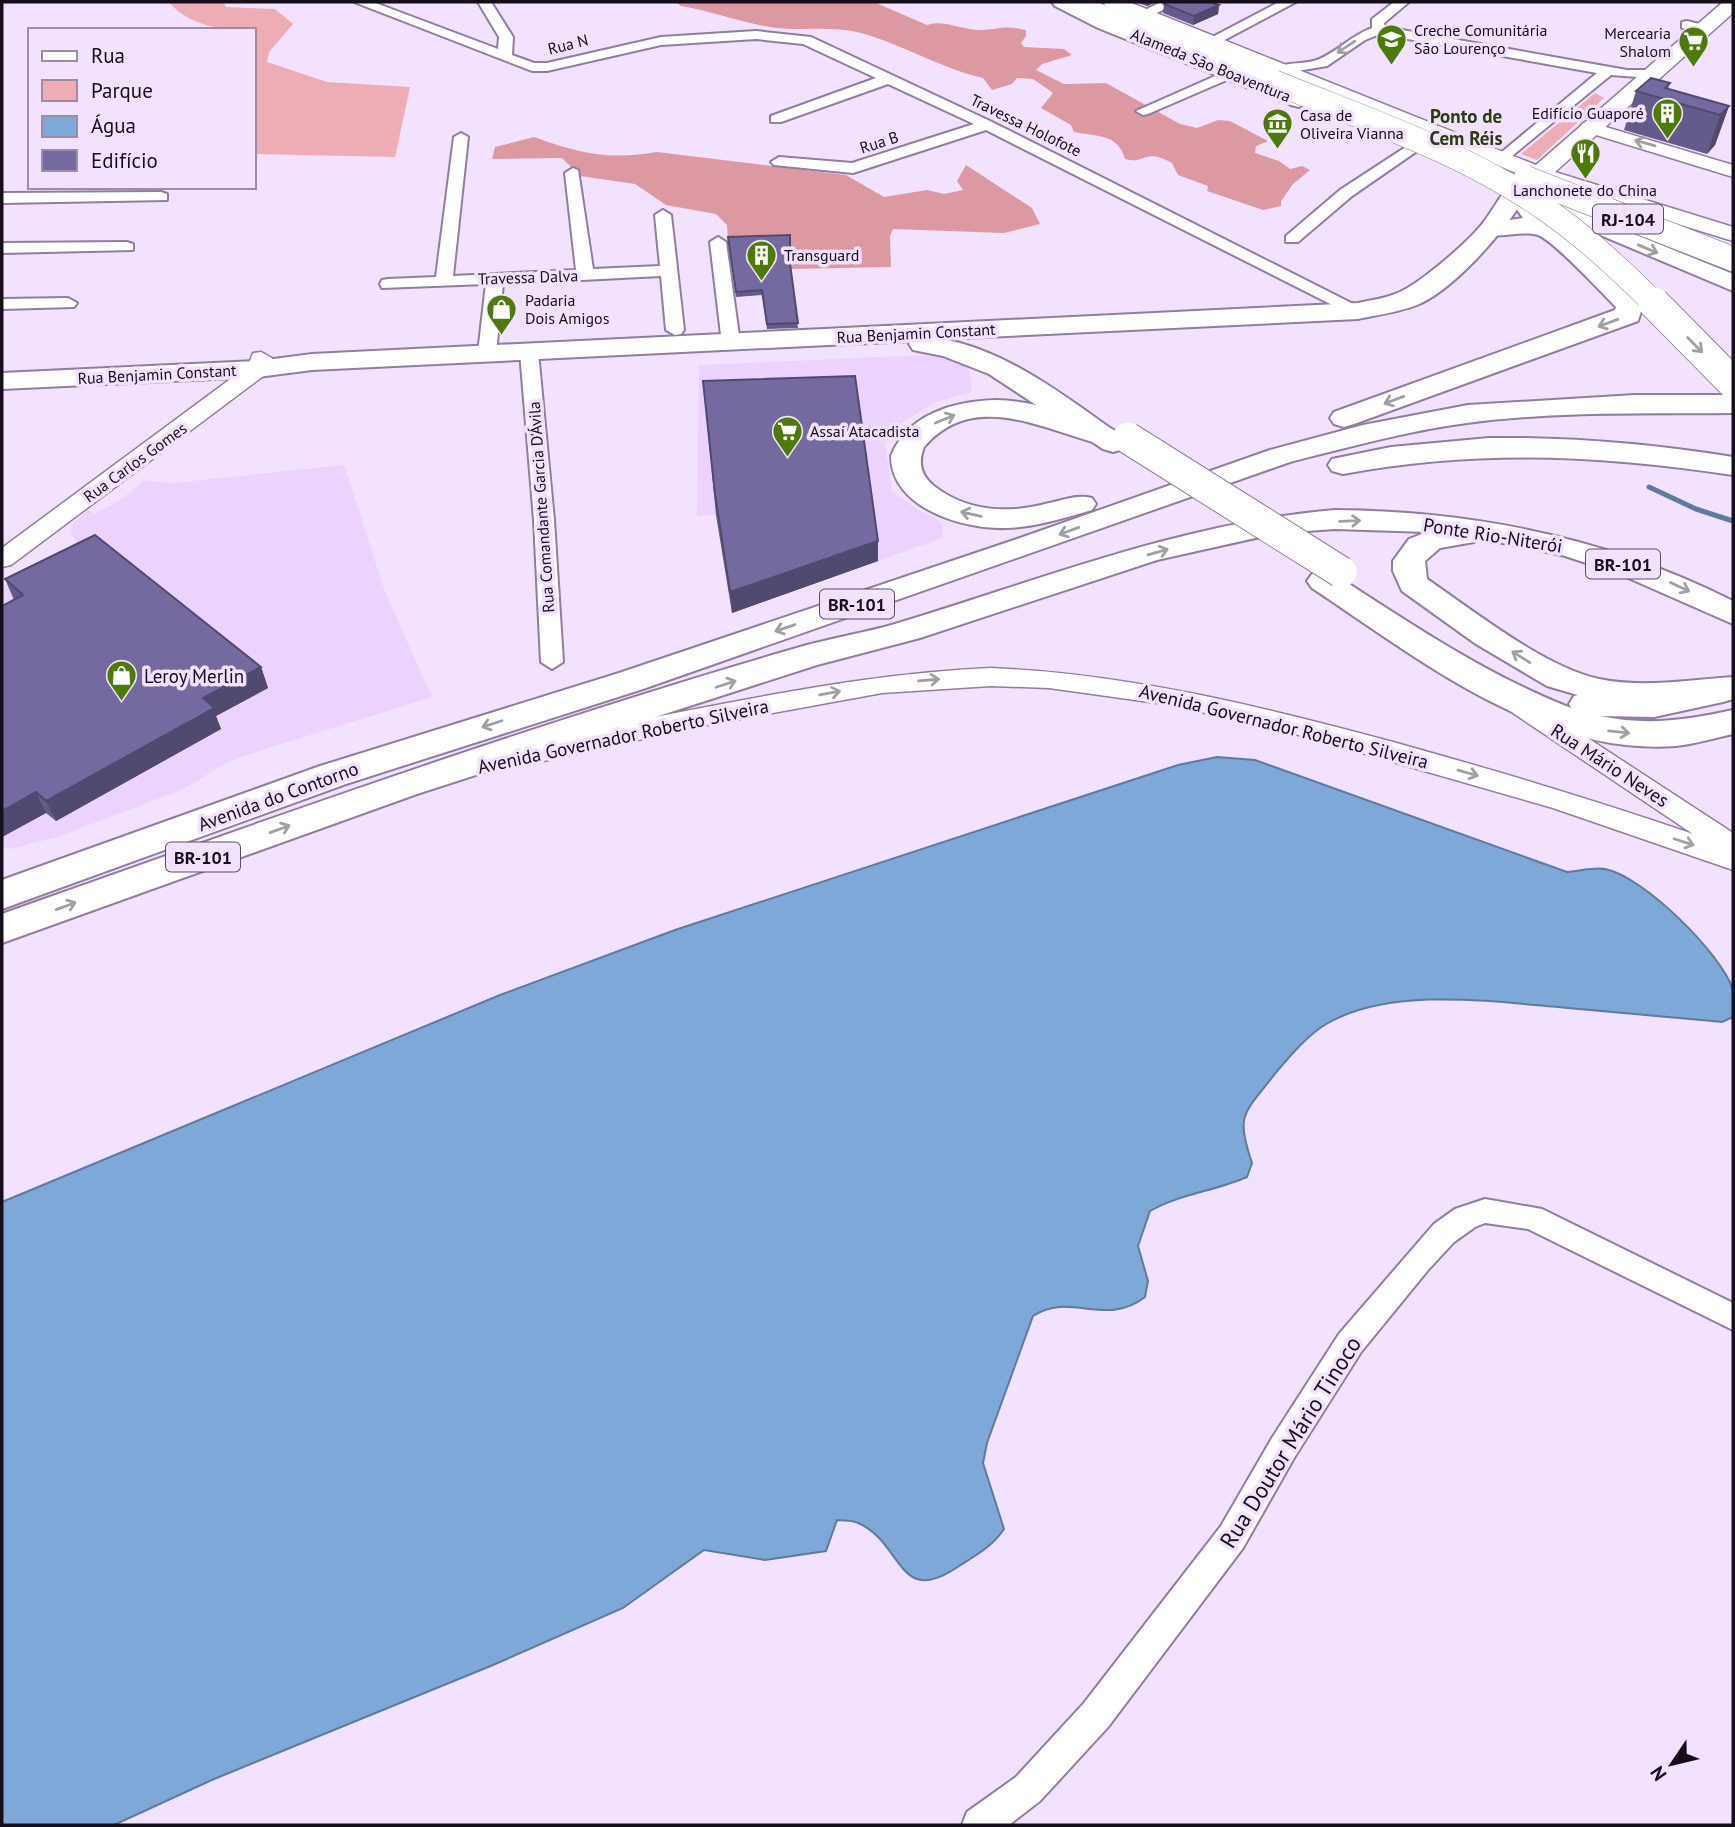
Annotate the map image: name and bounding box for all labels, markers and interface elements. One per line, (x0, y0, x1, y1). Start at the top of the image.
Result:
place label: Creche Comunitária São Lourenço (1414, 20, 1547, 58)
school or university icon: Creche Comunitária São Lourenço (1374, 22, 1408, 66)
place label: Mercearia Shalom (1604, 23, 1671, 61)
street label: Alameda São Boaventura (1128, 24, 1294, 106)
supermarket icon: Mercearia Shalom (1677, 25, 1711, 69)
legend (28, 28, 256, 189)
street label: Rua N (546, 29, 590, 59)
one-way arrow (1337, 40, 1356, 54)
text: Rua (91, 42, 125, 69)
text: Parque (91, 77, 153, 104)
street label: Travessa Holofote (967, 89, 1085, 161)
building icon: Edifício Guaporé (1650, 96, 1684, 140)
place label: Edifício Guaporé (1532, 103, 1644, 123)
district label: Ponto de Cem Réis (1430, 104, 1503, 150)
place label: Casa de Oliveira Vianna (1300, 105, 1404, 143)
museum icon: Casa de Oliveira Vianna (1260, 107, 1294, 151)
text: Água (91, 112, 136, 139)
street label: Rua B (857, 126, 901, 158)
restaurant icon: Lanchonete do China (1568, 136, 1602, 180)
one-way arrow (1634, 136, 1656, 149)
text: Edifício (91, 147, 158, 174)
place label: Lanchonete do China (1513, 180, 1657, 200)
road number: RJ-104 (1593, 204, 1663, 233)
building icon: Transguard (744, 238, 778, 282)
one-way arrow (1637, 243, 1658, 256)
place label: Transguard (784, 245, 859, 265)
street label: Travessa Dalva (477, 265, 579, 289)
place label: Padaria Dois Amigos (525, 290, 610, 328)
shop icon: Padaria Dois Amigos (485, 292, 519, 336)
one-way arrow (1598, 318, 1620, 330)
street label: Rua Benjamin Constant (836, 319, 997, 347)
one-way arrow (1686, 337, 1703, 354)
street label: Rua Benjamin Constant (77, 360, 238, 388)
one-way arrow (1384, 395, 1406, 408)
street label: Rua Comandante Garcia D'Ávila (524, 401, 558, 613)
one-way arrow (934, 411, 956, 424)
supermarket icon: Assaí Atacadista (770, 414, 804, 458)
street label: Rua Carlos Gomes (79, 418, 191, 506)
place label: Assaí Atacadista (810, 421, 919, 441)
one-way arrow (960, 507, 983, 521)
street label: Ponte Rio-Niterói (1422, 512, 1564, 558)
one-way arrow (1338, 514, 1361, 527)
one-way arrow (1059, 526, 1081, 538)
one-way arrow (1146, 545, 1168, 558)
road number: BR-101 (1586, 550, 1660, 578)
one-way arrow (1669, 581, 1690, 594)
road number: BR-101 (820, 590, 894, 618)
one-way arrow (774, 623, 796, 635)
one-way arrow (1511, 650, 1531, 664)
shop icon: Leroy Merlin (104, 659, 138, 703)
place label: Leroy Merlin (144, 664, 244, 688)
one-way arrow (917, 673, 940, 686)
one-way arrow (715, 677, 737, 689)
street label: Avenida Governador Roberto Silveira (1137, 678, 1431, 774)
one-way arrow (818, 686, 841, 699)
street label: Avenida Governador Roberto Silveira (475, 693, 771, 779)
street label: Rua Mário Neves (1547, 718, 1673, 812)
one-way arrow (481, 719, 503, 732)
one-way arrow (1607, 726, 1629, 739)
street label: Avenida do Contorno (195, 756, 361, 836)
one-way arrow (1456, 767, 1478, 780)
one-way arrow (269, 822, 291, 835)
one-way arrow (1673, 837, 1695, 849)
road number: BR-101 (166, 842, 240, 872)
one-way arrow (55, 899, 77, 911)
street label: Rua Doutor Mário Tinoco (1213, 1331, 1367, 1553)
north arrow (1637, 1729, 1707, 1799)
text: N (1645, 1762, 1671, 1786)

